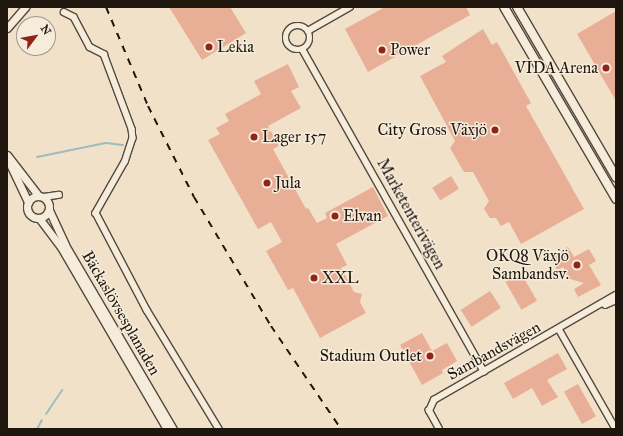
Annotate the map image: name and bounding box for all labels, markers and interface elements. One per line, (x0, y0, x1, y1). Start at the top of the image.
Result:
north arrow (16, 16, 56, 56)
text: N (38, 22, 54, 37)
place label: Lekia (217, 37, 254, 57)
place label: Power (390, 40, 430, 60)
marker: Lekia (204, 42, 214, 52)
marker: Power (377, 45, 387, 55)
place label: VIDA Arena (515, 58, 598, 78)
marker: VIDA Arena (601, 63, 611, 73)
place label: City Gross Växjö (377, 120, 487, 140)
marker: City Gross Växjö (490, 125, 500, 135)
place label: Lager 157 (262, 127, 326, 147)
marker: Lager 157 (249, 132, 259, 142)
street label: Marketenterivägen (373, 155, 449, 273)
place label: Jula (275, 173, 301, 193)
marker: Jula (262, 178, 272, 188)
place label: Elvan (343, 206, 382, 226)
marker: Elvan (330, 211, 340, 221)
place label: OKQ8 Växjö Sambandsv. (486, 246, 569, 284)
street label: Bäckaslövsesplanaden (78, 247, 164, 379)
marker: OKQ8 Växjö Sambandsv. (572, 260, 582, 270)
place label: XXL (322, 268, 359, 288)
marker: XXL (309, 273, 319, 283)
street label: Sambandsvägen (444, 317, 544, 385)
place label: Stadium Outlet (320, 346, 422, 366)
marker: Stadium Outlet (425, 351, 435, 361)

